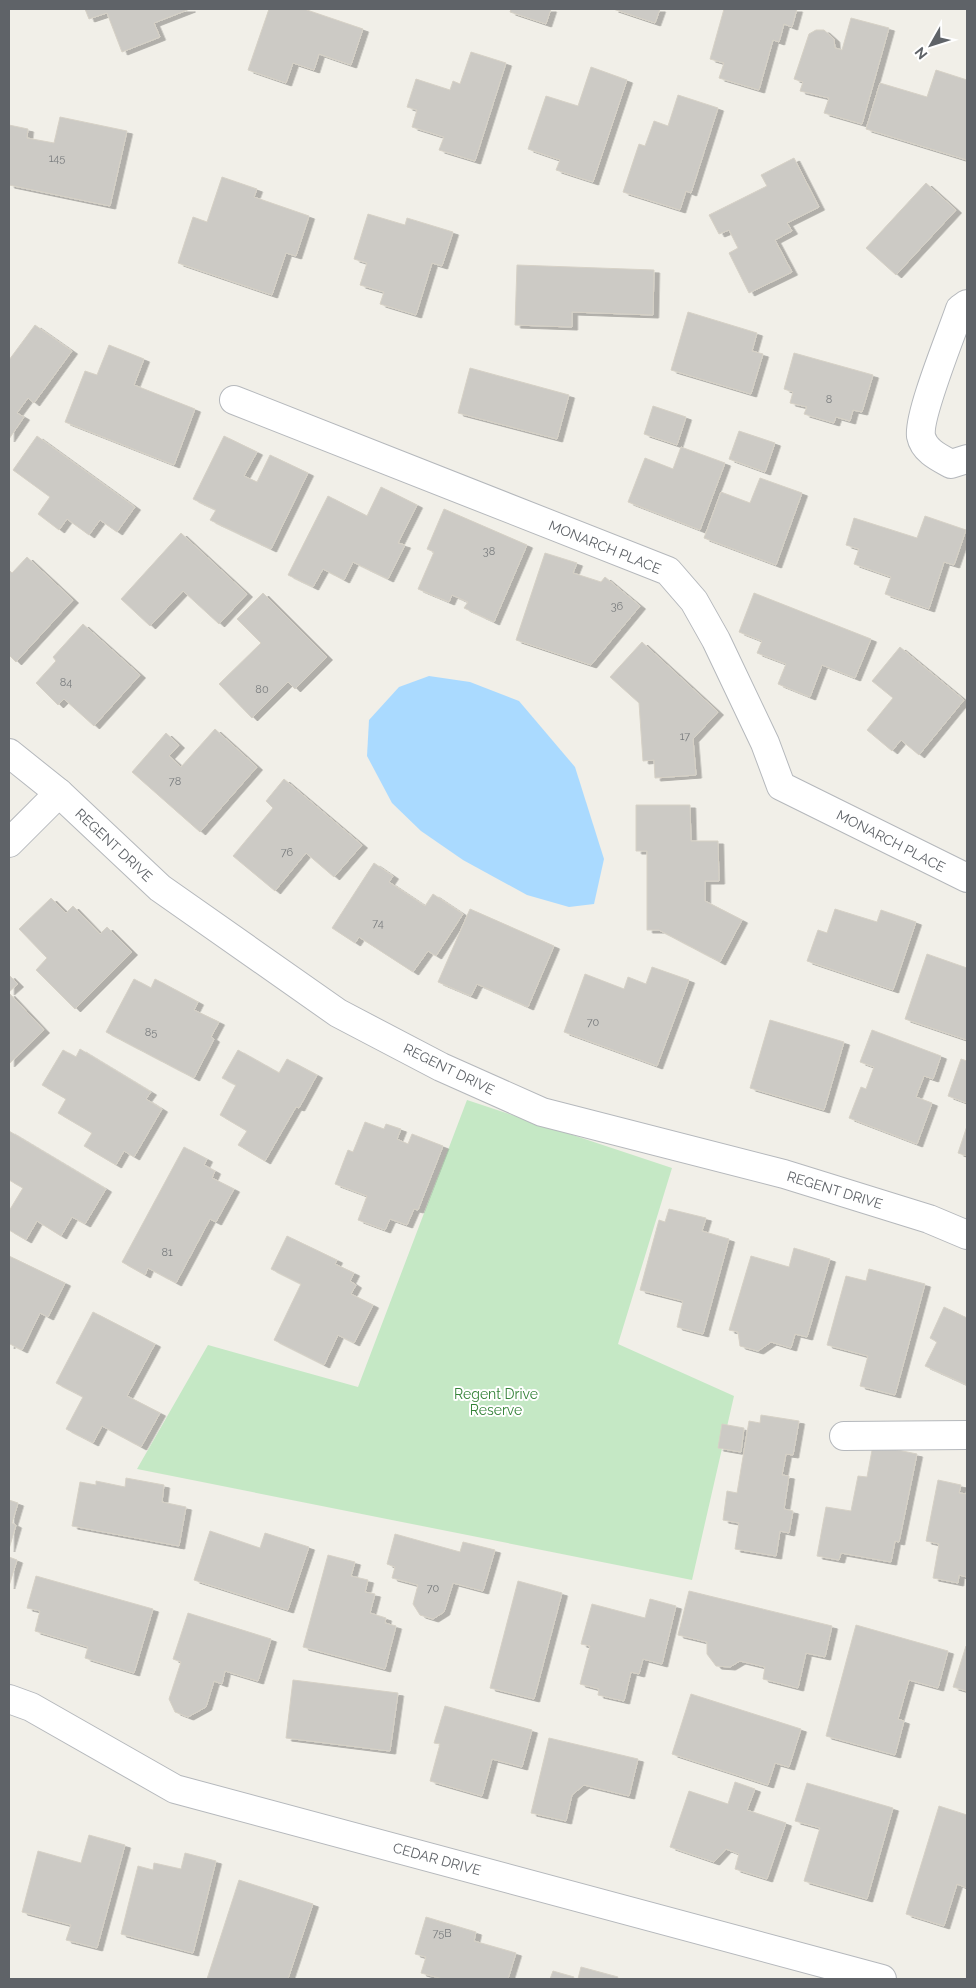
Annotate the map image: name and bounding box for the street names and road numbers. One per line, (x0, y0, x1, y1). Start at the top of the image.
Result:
street label: MONARCH PLACE (546, 517, 664, 577)
street label: REGENT DRIVE (72, 805, 156, 885)
street label: MONARCH PLACE (834, 807, 948, 875)
street label: REGENT DRIVE (401, 1040, 497, 1098)
street label: REGENT DRIVE (785, 1168, 885, 1212)
street label: CEDAR DRIVE (391, 1840, 483, 1878)

